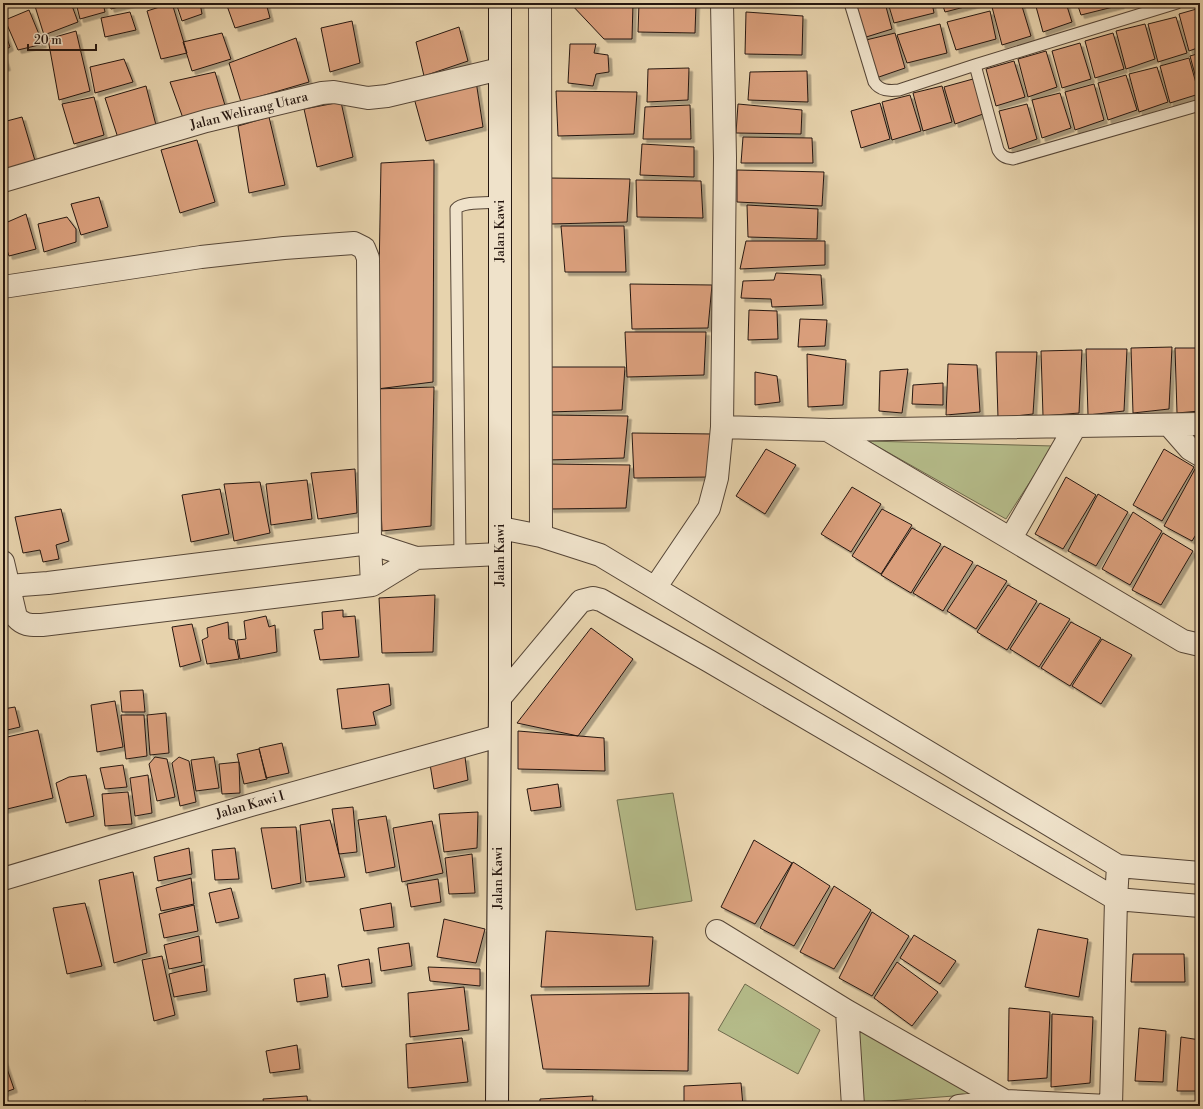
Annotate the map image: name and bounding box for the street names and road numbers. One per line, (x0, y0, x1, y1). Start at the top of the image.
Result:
street label: Jalan Welirang Utara (187, 89, 310, 134)
street label: Jalan Kawi (492, 200, 508, 263)
street label: Jalan Kawi (492, 524, 508, 587)
street label: Jalan Kawi I (213, 788, 286, 823)
street label: Jalan Kawi (490, 847, 506, 910)

